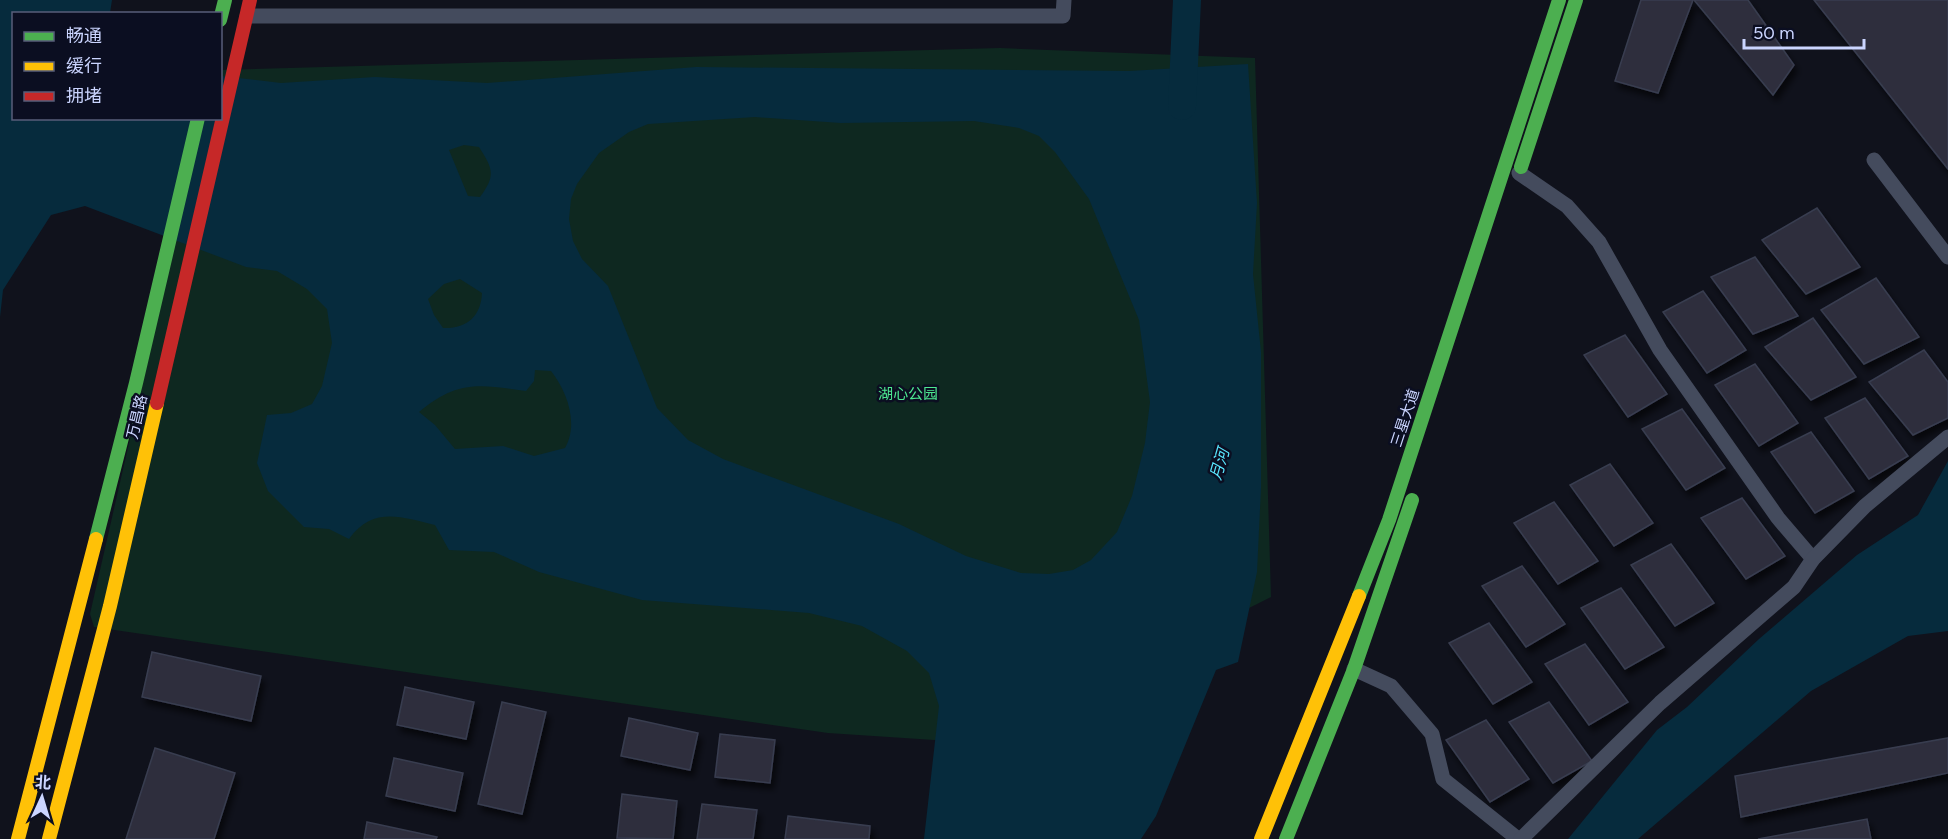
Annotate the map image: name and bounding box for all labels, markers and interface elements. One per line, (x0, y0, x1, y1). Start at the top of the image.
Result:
legend (12, 12, 222, 120)
scale bar (1744, 12, 1864, 50)
text: 50 m (1753, 22, 1795, 44)
text: 畅通 (66, 25, 102, 47)
text: 缓行 (66, 55, 102, 77)
text: 拥堵 (66, 85, 102, 107)
park label: 湖心公园 (878, 385, 938, 403)
street label: 三星大道 (1387, 387, 1423, 449)
street label: 万昌路 (123, 393, 151, 441)
water label: 月河 (1206, 443, 1234, 482)
north arrow (12, 767, 72, 827)
text: 北 (34, 772, 52, 793)

